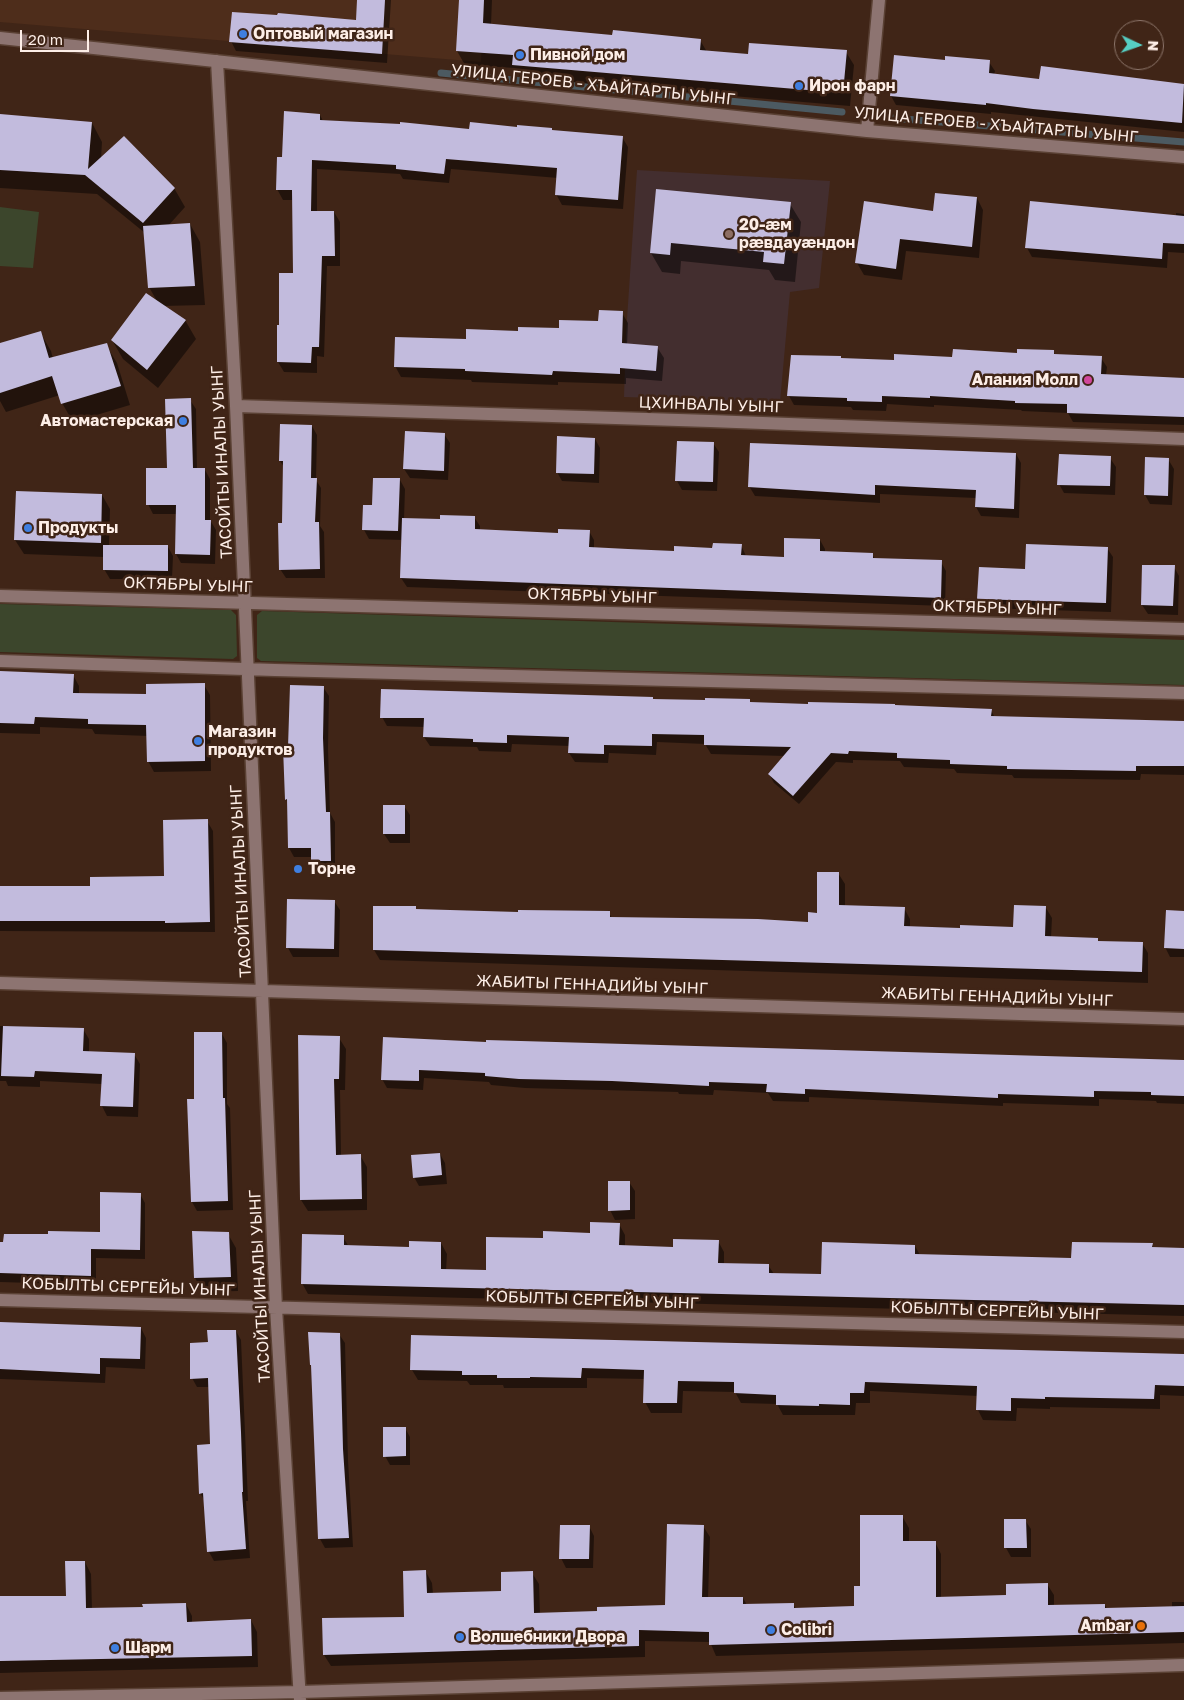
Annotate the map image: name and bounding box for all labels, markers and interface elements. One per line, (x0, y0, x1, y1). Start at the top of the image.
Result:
scale bar (22, 20, 91, 52)
north arrow (1114, 20, 1164, 70)
place label: Оптовый магазин (253, 24, 393, 44)
marker: Оптовый магазин (237, 28, 249, 40)
text: 20 m (28, 30, 63, 48)
text: N (1145, 40, 1162, 52)
place label: Пивной дом (530, 45, 625, 65)
marker: Пивной дом (514, 49, 526, 61)
street label: УЛИЦА ГЕРОЕВ - ХЪАЙТАРТЫ УЫНГ (450, 61, 736, 109)
place label: Ирон фарн (809, 76, 896, 96)
marker: Ирон фарн (793, 80, 805, 92)
street label: УЛИЦА ГЕРОЕВ - ХЪАЙТАРТЫ УЫНГ (853, 103, 1139, 147)
place label: 20-æм рӕвдауӕндон (739, 215, 855, 253)
marker: 20-æм рӕвдауӕндон (723, 228, 735, 240)
street label: ТАСОЙТЫ ИНАЛЫ УЫНГ (207, 365, 237, 559)
place label: Алания Молл (972, 370, 1078, 390)
marker: Алания Молл (1082, 374, 1094, 386)
street label: ЦХИНВАЛЫ УЫНГ (638, 393, 784, 417)
place label: Автомастерская (40, 411, 173, 431)
marker: Автомастерская (177, 415, 189, 427)
place label: Продукты (38, 518, 118, 538)
marker: Продукты (22, 522, 34, 534)
street label: ОКТЯБРЫ УЫНГ (123, 573, 253, 597)
street label: ОКТЯБРЫ УЫНГ (527, 584, 657, 608)
street label: ОКТЯБРЫ УЫНГ (932, 596, 1062, 620)
place label: Магазин продуктов (208, 722, 293, 760)
marker: Магазин продуктов (192, 735, 204, 747)
street label: ТАСОЙТЫ ИНАЛЫ УЫНГ (226, 784, 256, 978)
place label: Торне (308, 859, 356, 879)
marker: Торне (292, 863, 304, 875)
street label: ЖАБИТЫ ГЕННАДИЙЫ УЫНГ (476, 971, 708, 999)
street label: ЖАБИТЫ ГЕННАДИЙЫ УЫНГ (881, 983, 1113, 1011)
street label: ТАСОЙТЫ ИНАЛЫ УЫНГ (245, 1189, 275, 1383)
street label: КОБЫЛТЫ СЕРГЕЙЫ УЫНГ (21, 1274, 235, 1300)
street label: КОБЫЛТЫ СЕРГЕЙЫ УЫНГ (485, 1287, 699, 1313)
street label: КОБЫЛТЫ СЕРГЕЙЫ УЫНГ (890, 1298, 1104, 1324)
place label: Ambar (1080, 1616, 1131, 1636)
place label: Colibri (781, 1620, 832, 1640)
marker: Ambar (1135, 1620, 1147, 1632)
marker: Colibri (765, 1624, 777, 1636)
place label: Волшебники Двора (470, 1627, 625, 1647)
marker: Волшебники Двора (454, 1631, 466, 1643)
place label: Шарм (125, 1638, 172, 1658)
marker: Шарм (109, 1642, 121, 1654)

